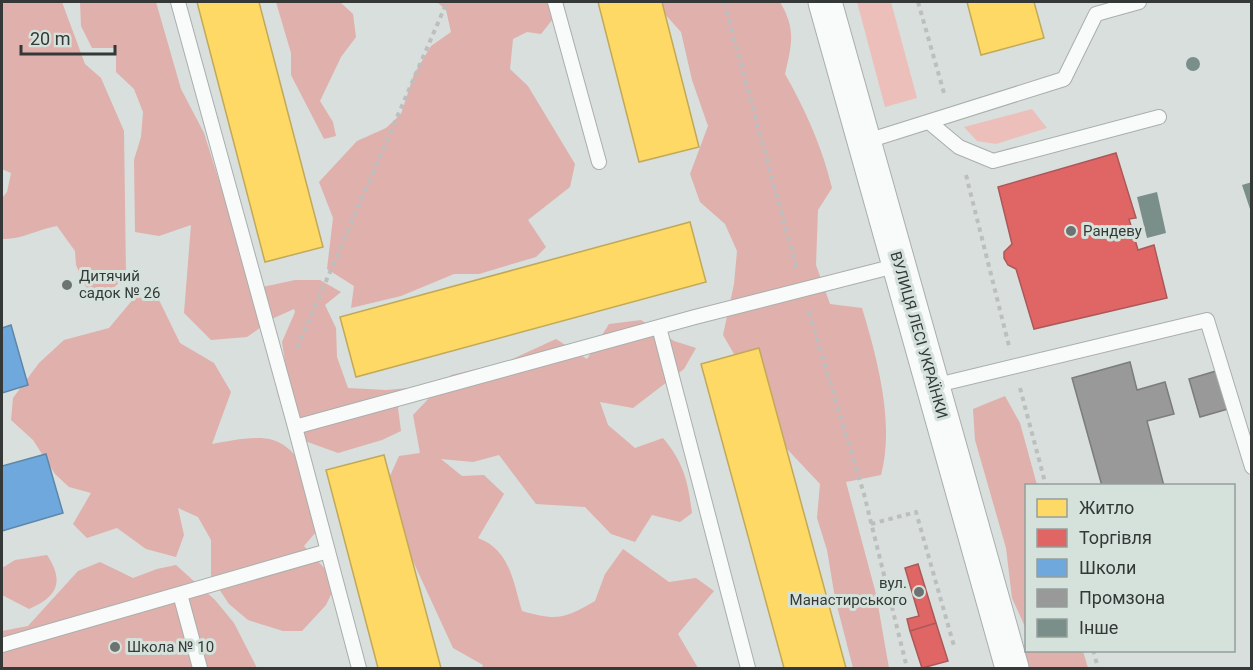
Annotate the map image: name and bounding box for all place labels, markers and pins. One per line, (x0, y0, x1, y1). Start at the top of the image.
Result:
place label: Рандеву (1083, 222, 1142, 240)
marker: Рандеву (1064, 224, 1078, 238)
place label: Дитячий садок № 26 (79, 267, 160, 302)
marker: Дитячий садок № 26 (60, 278, 74, 292)
place label: вул. Манастирського (790, 574, 907, 609)
marker: вул. Манастирського (912, 585, 926, 599)
place label: Школа № 10 (127, 638, 214, 656)
marker: Школа № 10 (108, 640, 122, 654)

